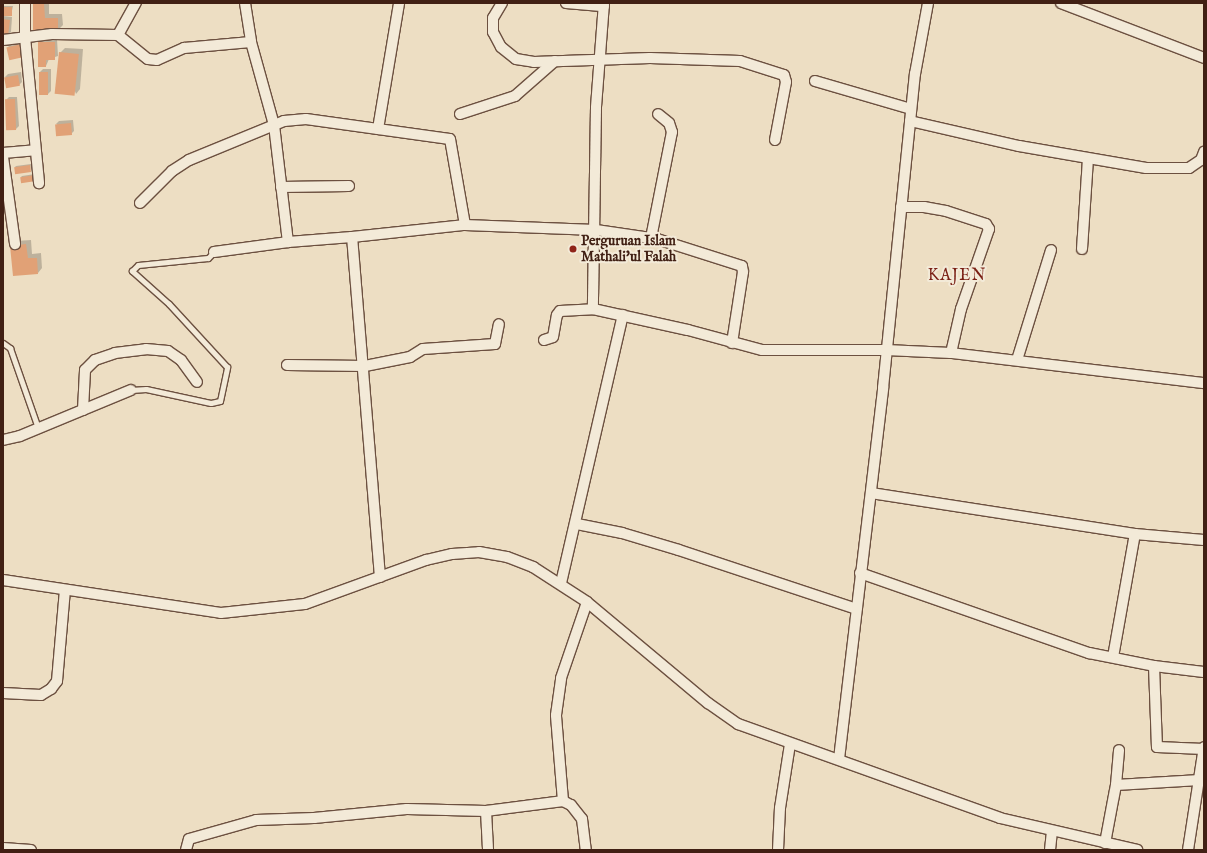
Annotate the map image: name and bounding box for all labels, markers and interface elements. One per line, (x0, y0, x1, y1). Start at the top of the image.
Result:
place label: Perguruan Islam Mathali'ul Falah (581, 233, 676, 266)
marker: Perguruan Islam Mathali'ul Falah (568, 244, 578, 254)
district label: KAJEN (928, 266, 986, 286)

